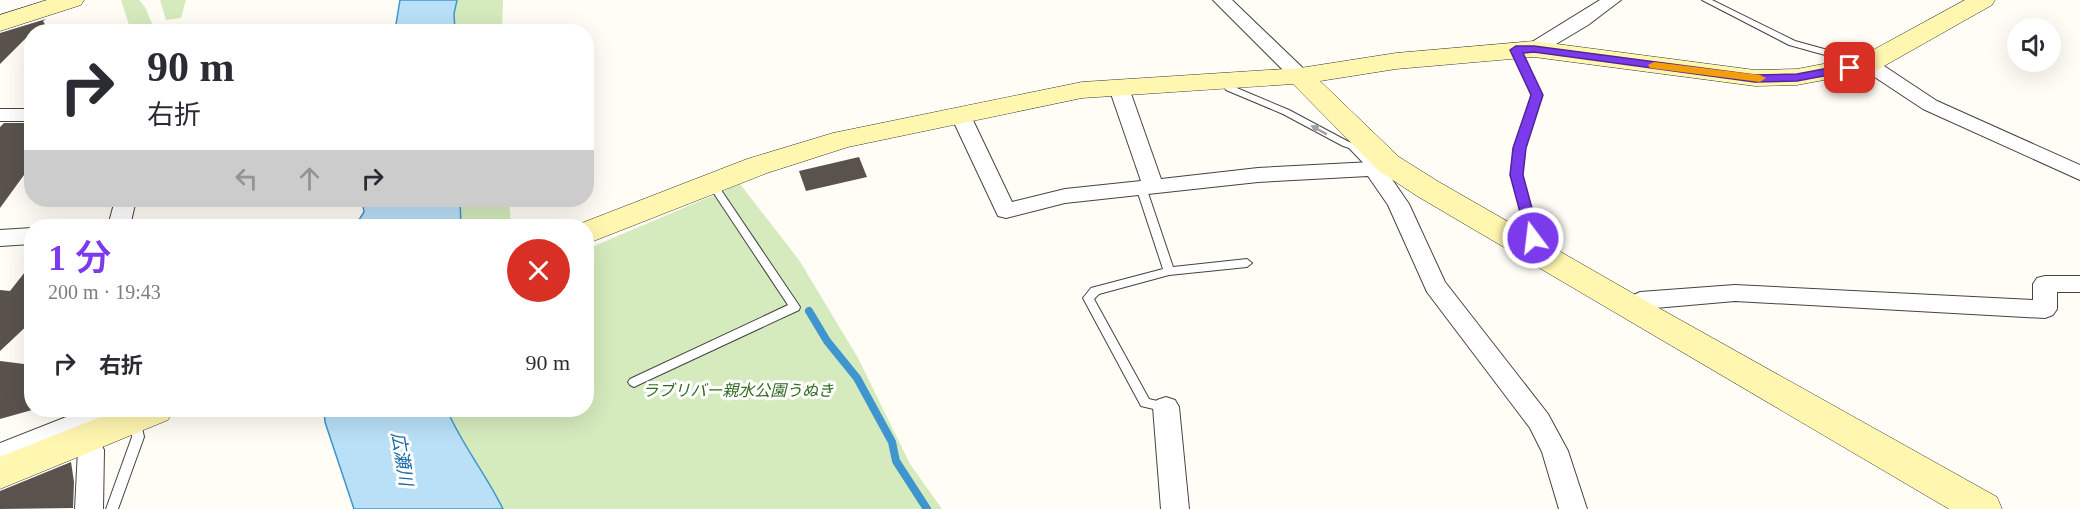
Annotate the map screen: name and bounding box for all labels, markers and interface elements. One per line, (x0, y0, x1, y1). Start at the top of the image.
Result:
map controls (2007, 18, 2061, 72)
button: sound (2007, 18, 2061, 72)
pin (1824, 42, 1875, 93)
text: 90 m (147, 44, 235, 90)
icon: right (48, 48, 126, 126)
icon: arrive (1833, 51, 1866, 84)
text: 右折 (147, 100, 201, 130)
one-way arrow (1310, 125, 1327, 135)
icon: left (230, 162, 263, 195)
icon: ahead (293, 162, 326, 195)
icon: right (356, 162, 389, 195)
position arrow (1501, 206, 1565, 270)
text: 1 分 (48, 238, 111, 278)
button: close (507, 239, 570, 302)
text: 200 m · 19:43 (48, 281, 161, 303)
icon: right (48, 347, 81, 380)
text: 90 m (525, 350, 570, 375)
text: 右折 (99, 353, 143, 378)
park label: ラブリバー親水公園うぬき (642, 382, 834, 399)
water label: 広瀬川 (388, 431, 416, 489)

